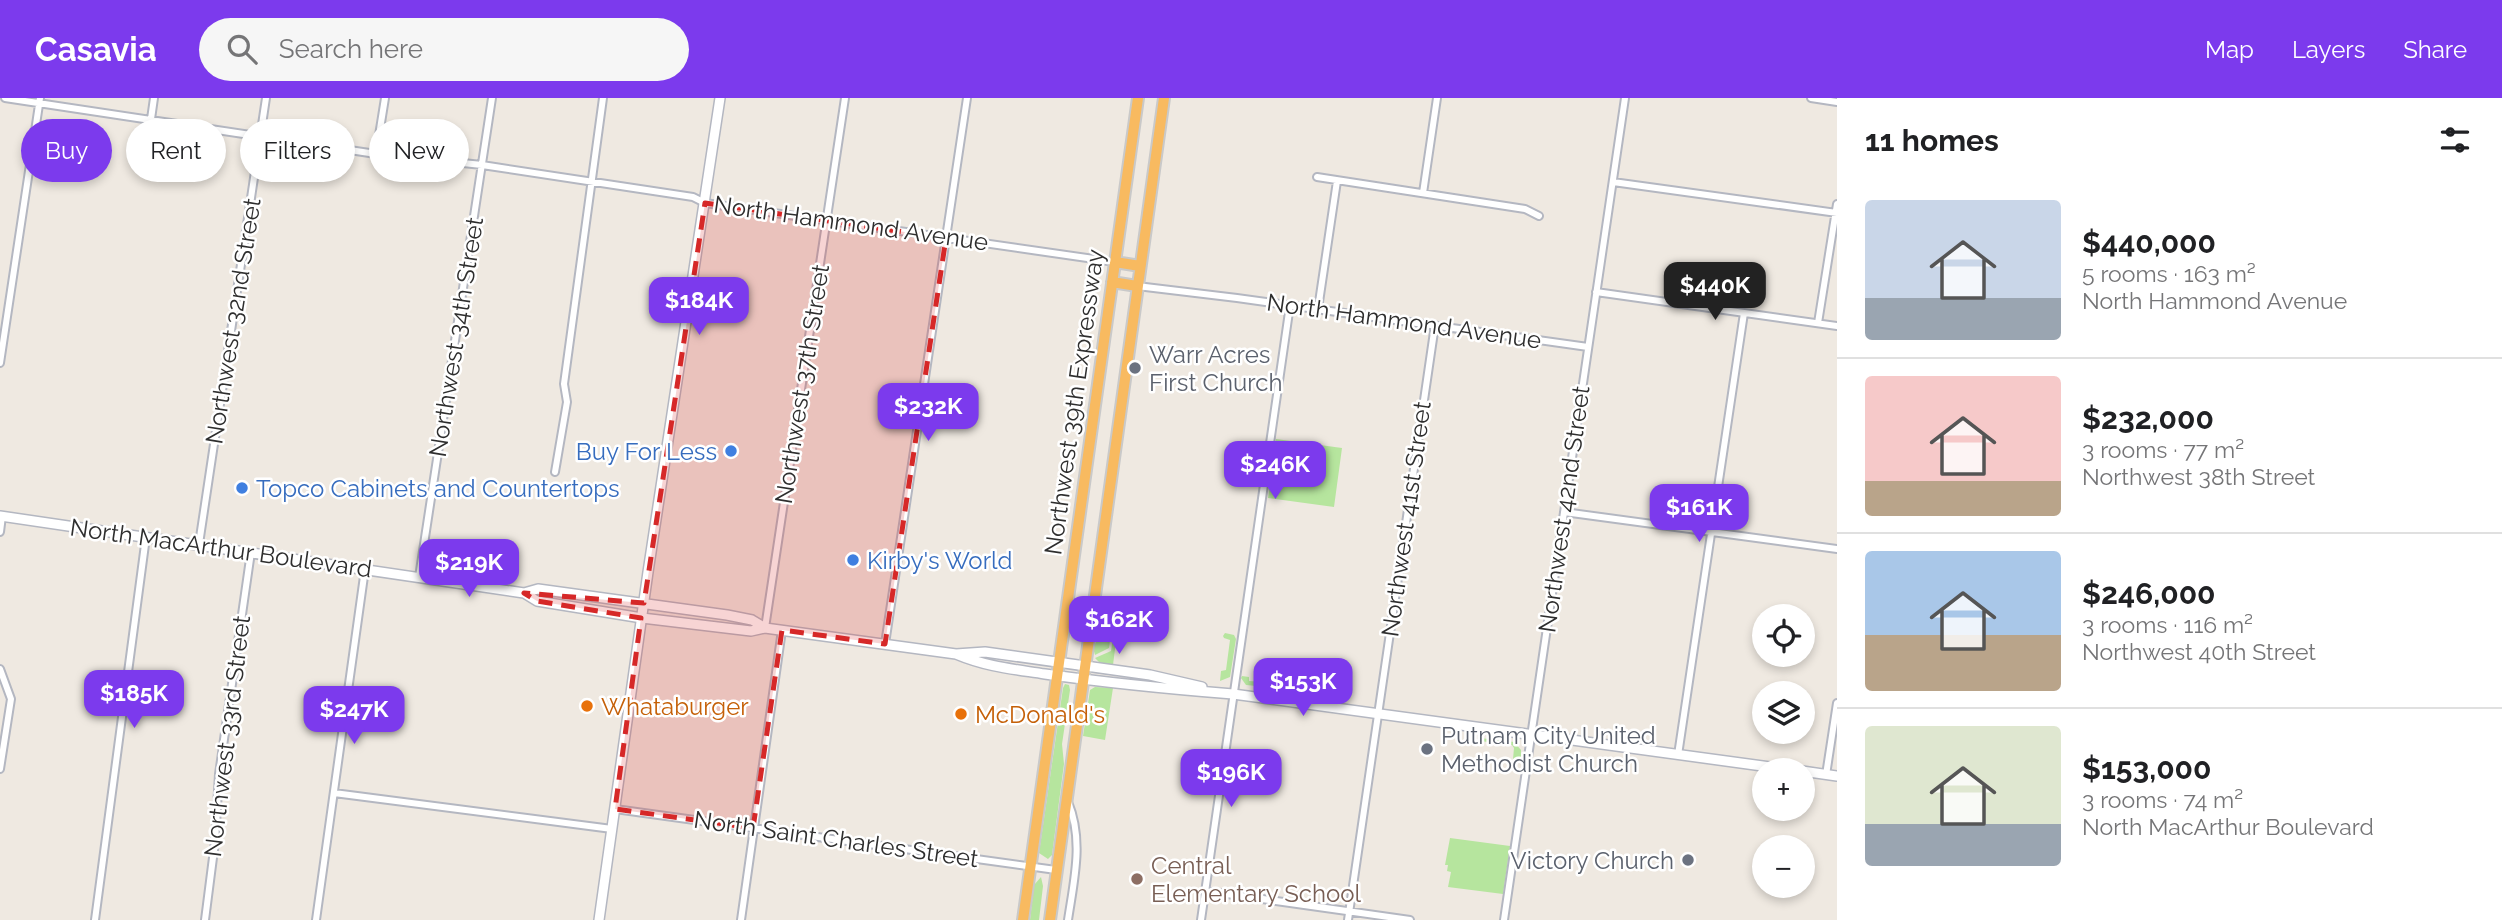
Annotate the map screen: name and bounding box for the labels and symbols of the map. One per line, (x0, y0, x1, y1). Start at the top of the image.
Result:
street label: North Hammond Avenue (712, 189, 990, 257)
street label: Northwest 32nd Street (199, 196, 267, 446)
street label: Northwest 34th Street (423, 215, 489, 459)
street label: Northwest 39th Expressway (1038, 247, 1110, 557)
street label: Northwest 37th Street (769, 262, 835, 506)
pin: $440K (1666, 262, 1764, 322)
pin: $184K (650, 278, 748, 337)
street label: North Hammond Avenue (1265, 287, 1543, 355)
place label: Warr Acres First Church (1149, 340, 1282, 397)
marker: Warr Acres First Church (1127, 360, 1143, 376)
pin: $232K (879, 384, 977, 443)
street label: Northwest 42nd Street (1532, 384, 1596, 634)
street label: Northwest 41st Street (1375, 399, 1437, 639)
place label: Buy For Less (576, 437, 717, 466)
pin: $246K (1226, 442, 1324, 501)
marker: Buy For Less (723, 443, 739, 459)
place label: Topco Cabinets and Countertops (256, 474, 620, 503)
marker: Topco Cabinets and Countertops (234, 480, 250, 496)
pin: $161K (1650, 484, 1748, 544)
street label: North MacArthur Boulevard (68, 512, 374, 584)
pin: $219K (420, 540, 518, 599)
place label: Kirby's World (867, 546, 1013, 575)
marker: Kirby's World (845, 552, 861, 568)
pin: $162K (1070, 596, 1168, 656)
street label: Northwest 33rd Street (198, 614, 256, 858)
pin: $153K (1254, 658, 1352, 718)
pin: $185K (85, 670, 183, 730)
pin: $247K (305, 686, 403, 746)
place label: Whataburger (601, 692, 749, 721)
marker: Whataburger (579, 698, 595, 714)
place label: McDonald's (975, 700, 1105, 729)
marker: McDonald's (953, 706, 969, 722)
place label: Putnam City United Methodist Church (1441, 721, 1656, 778)
marker: Putnam City United Methodist Church (1419, 741, 1435, 757)
pin: $196K (1182, 750, 1280, 809)
street label: North Saint Charles Street (692, 805, 980, 873)
place label: Victory Church (1510, 846, 1674, 875)
place label: Central Elementary School (1151, 851, 1362, 908)
marker: Victory Church (1680, 852, 1696, 868)
marker: Central Elementary School (1129, 871, 1145, 887)

